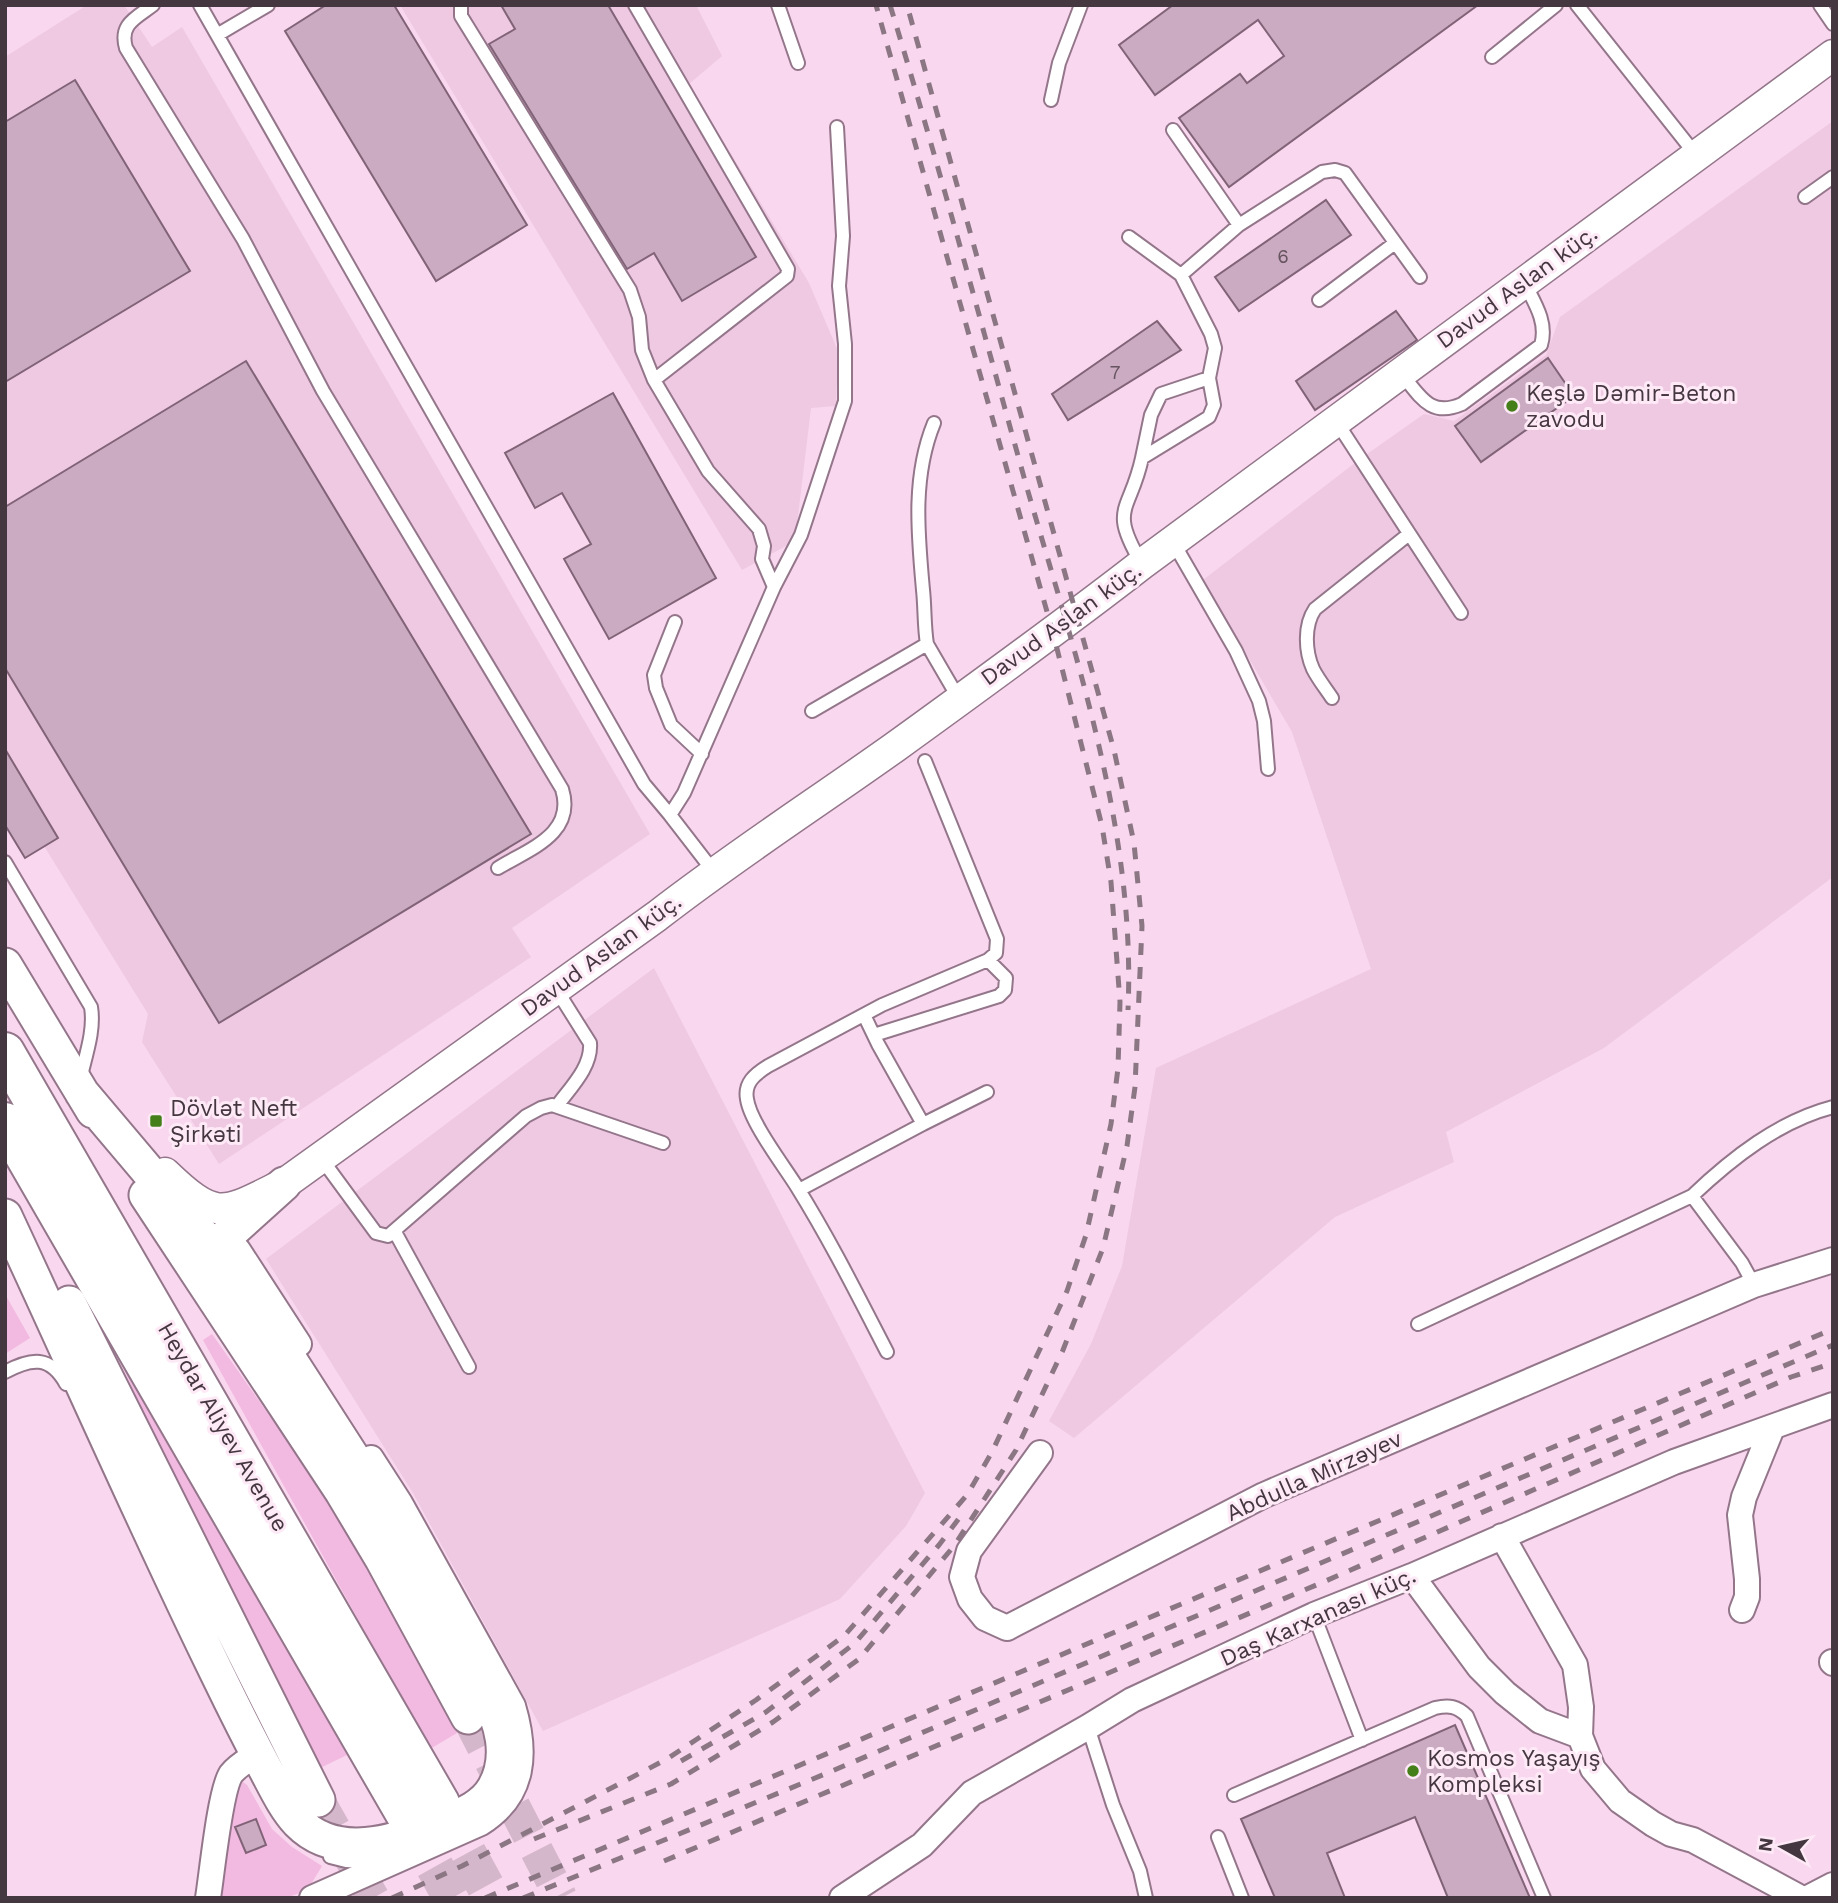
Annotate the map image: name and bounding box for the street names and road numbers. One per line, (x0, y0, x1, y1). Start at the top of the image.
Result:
street label: Davud Aslan küç. (1431, 220, 1603, 354)
street label: Davud Aslan küç. (975, 557, 1147, 691)
street label: Davud Aslan küç. (515, 888, 687, 1022)
street label: Heydar Aliyev Avenue (152, 1317, 294, 1537)
street label: Abdulla Mirzəyev (1222, 1425, 1406, 1527)
street label: Daş Karxanası küç. (1216, 1562, 1420, 1672)

